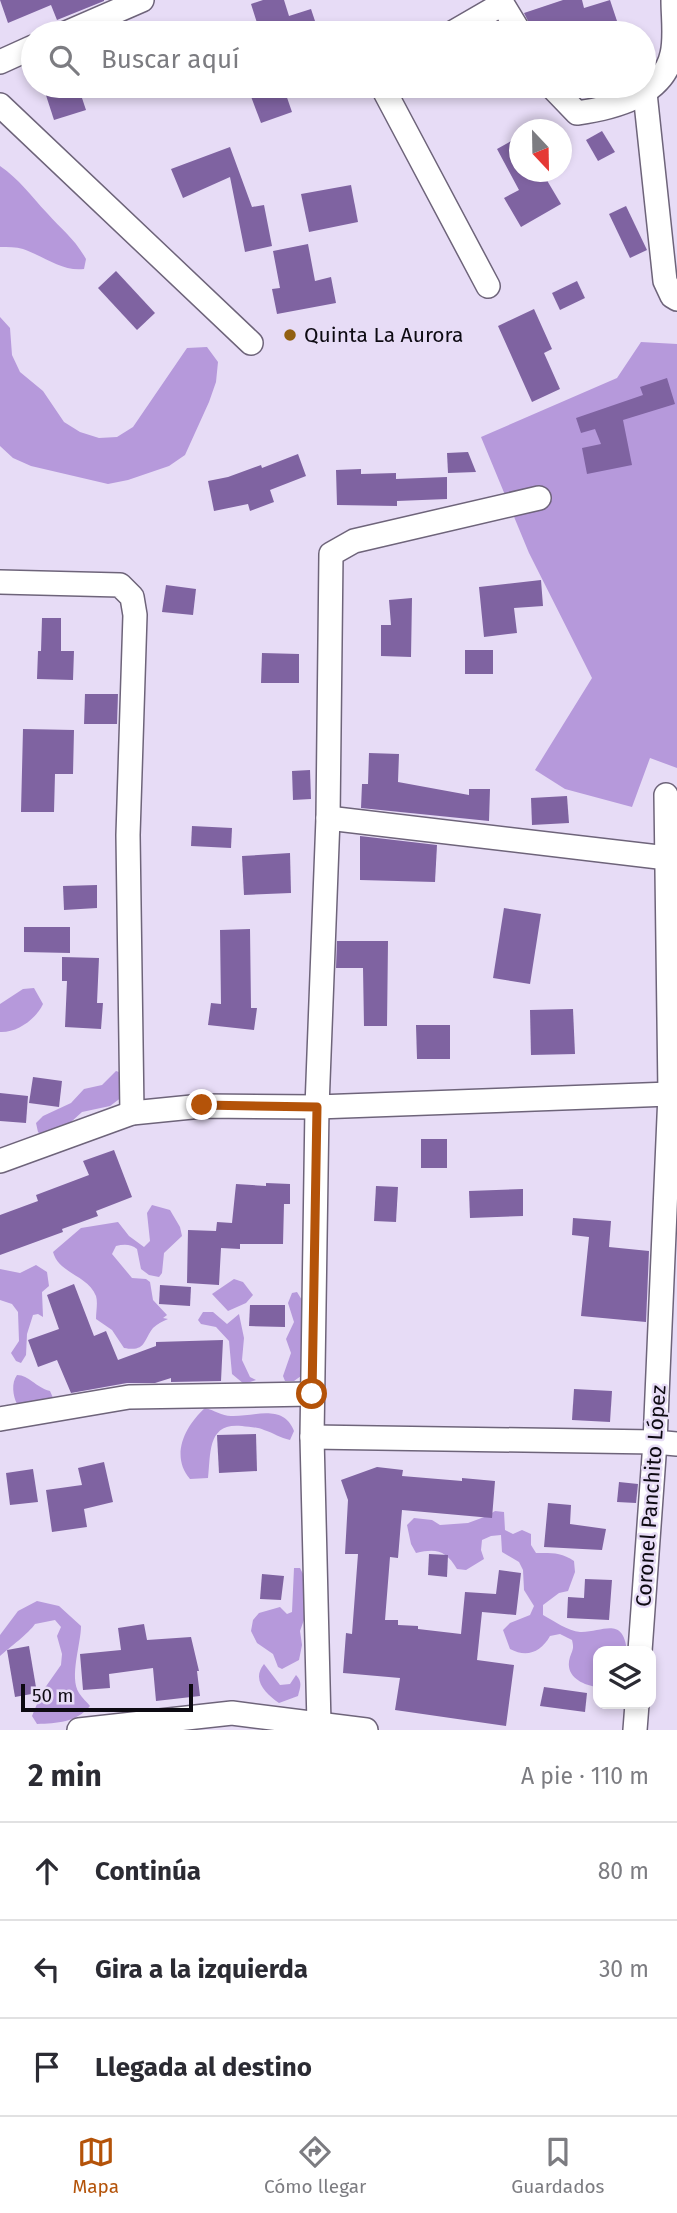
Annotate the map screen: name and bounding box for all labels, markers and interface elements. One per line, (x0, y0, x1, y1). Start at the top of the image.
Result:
search box (21, 21, 656, 98)
icon: search (45, 41, 83, 79)
text: Buscar aquí (101, 44, 239, 75)
north arrow (509, 119, 572, 182)
place label: Quinta La Aurora (304, 322, 463, 348)
marker: Quinta La Aurora (282, 327, 298, 343)
route end (186, 1089, 217, 1120)
route start (296, 1378, 327, 1409)
street label: Coronel Panchito López (630, 1384, 672, 1608)
map controls (593, 1646, 656, 1709)
button: layers (593, 1646, 656, 1709)
scale bar (21, 1681, 192, 1713)
text: 50 m (32, 1684, 73, 1707)
text: 2 min (28, 1758, 102, 1794)
text: A pie · 110 m (521, 1762, 649, 1790)
icon: ahead (28, 1852, 66, 1890)
text: Continúa (95, 1856, 201, 1887)
text: 80 m (598, 1857, 649, 1885)
icon: left (28, 1950, 66, 1988)
text: Gira a la izquierda (95, 1954, 308, 1985)
text: 30 m (599, 1955, 649, 1983)
icon: arrive (28, 2048, 66, 2086)
text: Llegada al destino (95, 2052, 312, 2083)
tab: Mapa (72, 2133, 119, 2198)
tab: Cómo llegar (264, 2133, 366, 2198)
tab: Guardados (511, 2133, 604, 2198)

